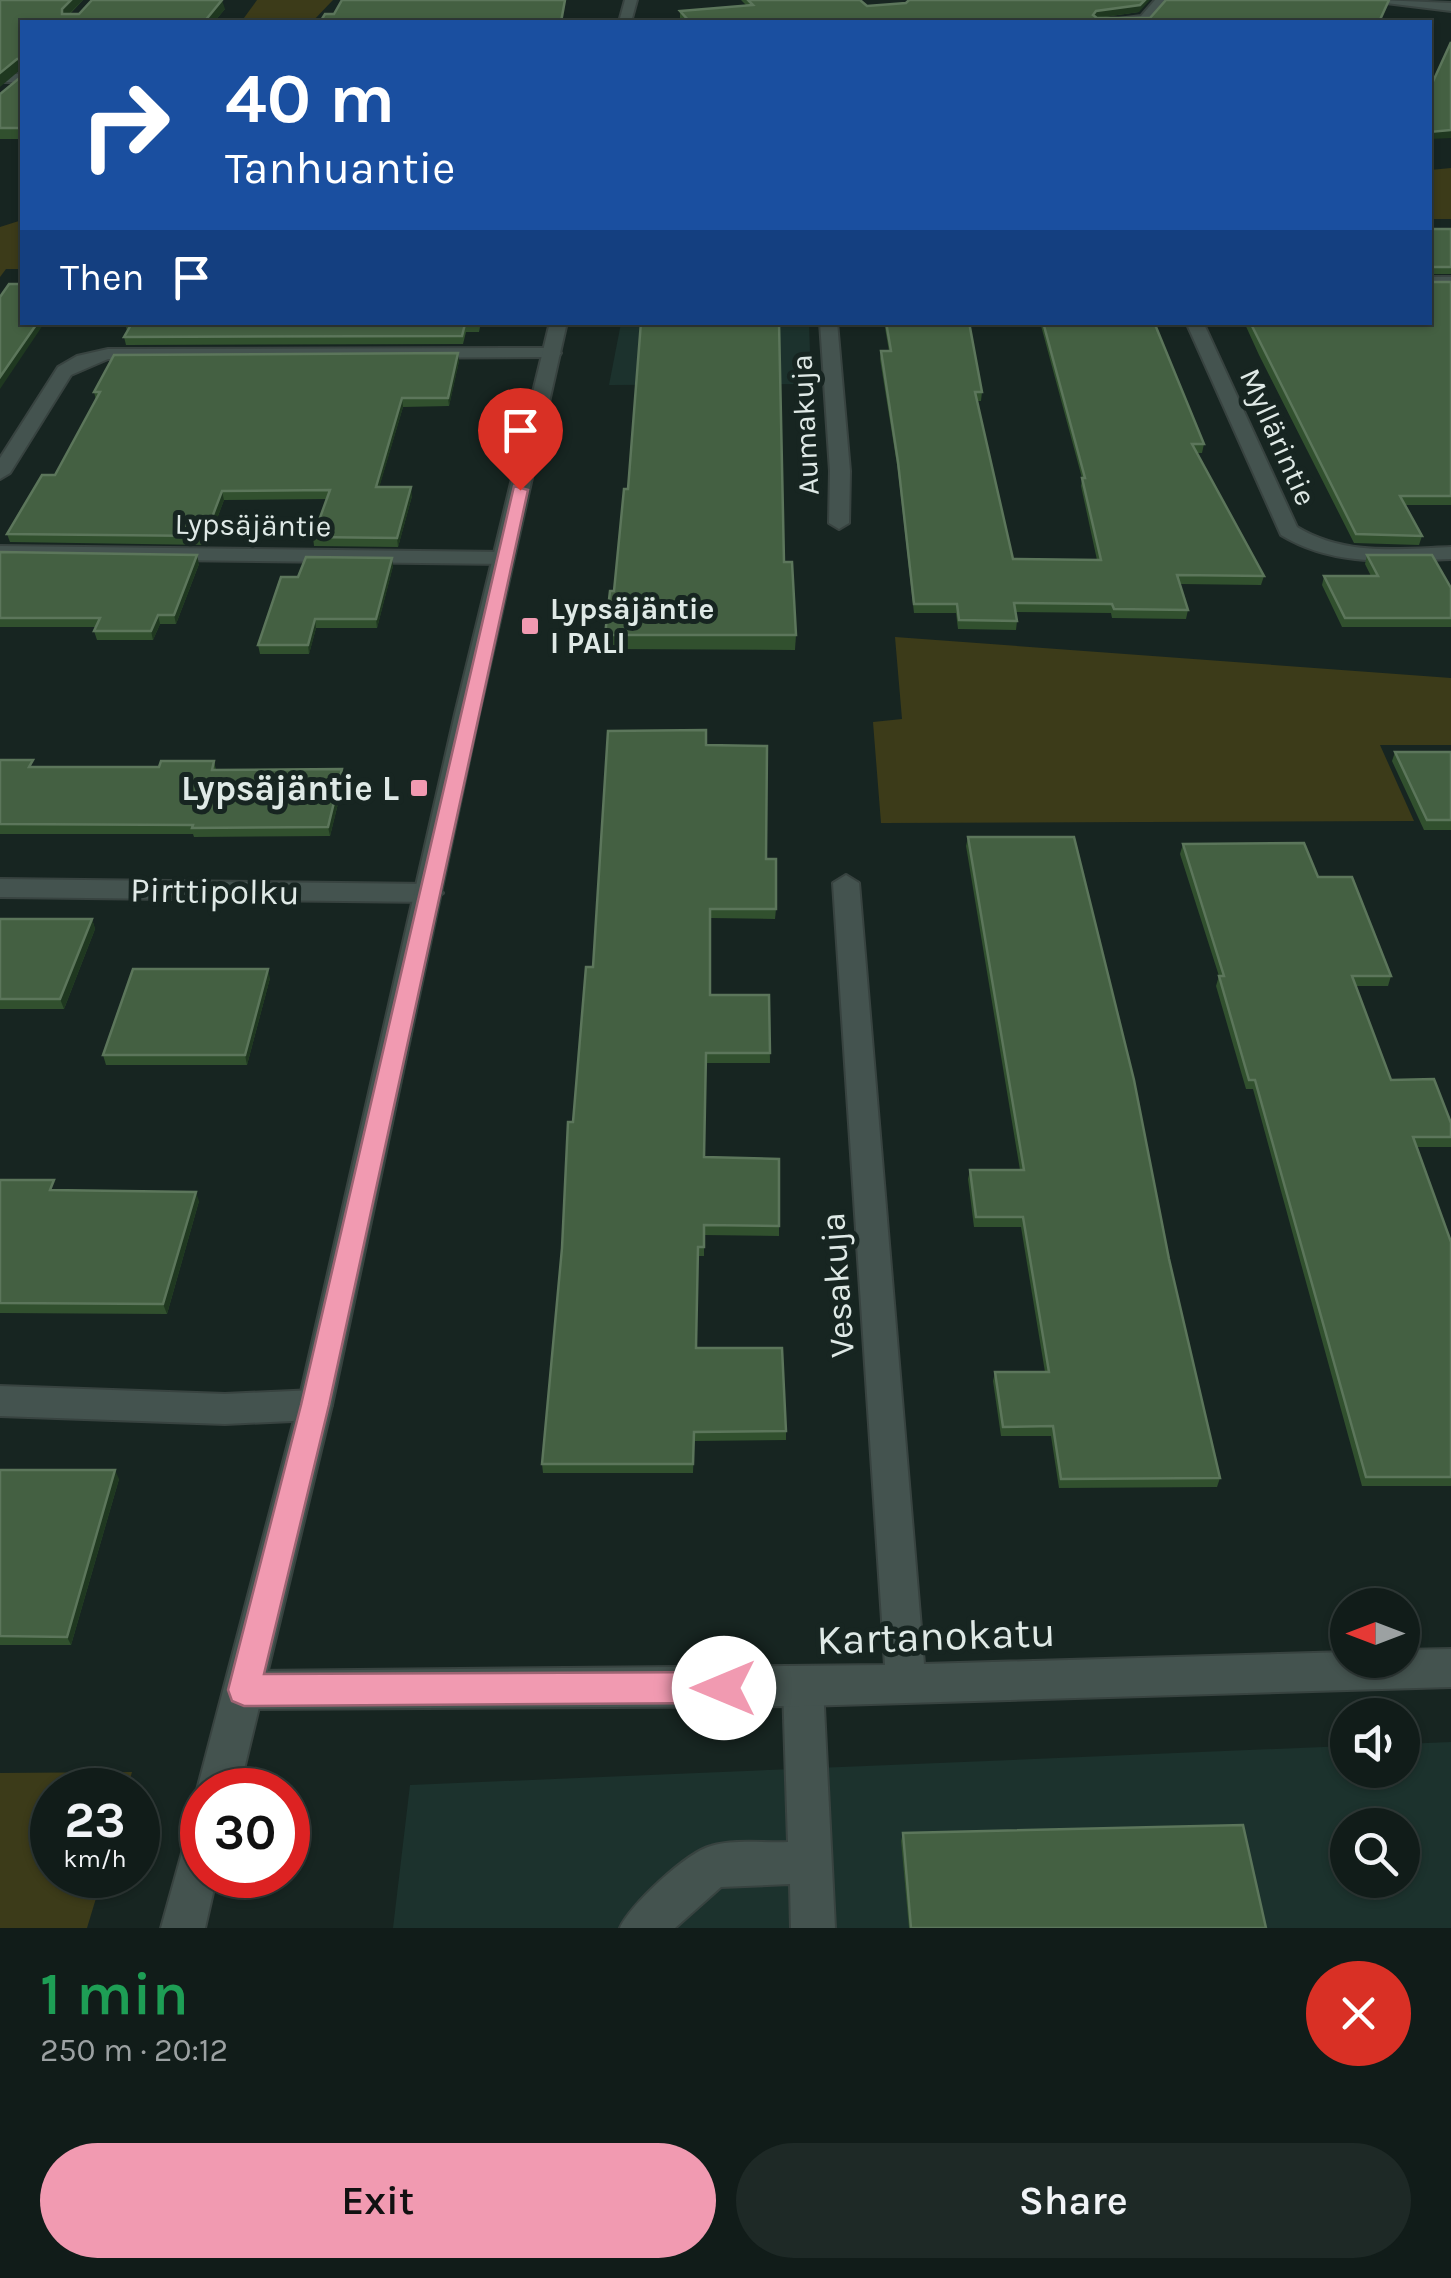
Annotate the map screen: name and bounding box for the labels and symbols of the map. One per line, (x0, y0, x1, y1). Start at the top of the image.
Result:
street label: Aumakuja (783, 354, 827, 496)
street label: Myllärintie (1232, 363, 1324, 511)
pin (478, 388, 563, 491)
street label: Lypsäjäntie (174, 506, 332, 544)
place label: Lypsäjäntie I PALI (550, 591, 715, 661)
marker: Lypsäjäntie I PALI (519, 615, 541, 637)
place label: Lypsäjäntie L (181, 768, 399, 810)
marker: Lypsäjäntie L (408, 777, 430, 799)
street label: Pirttipolku (130, 870, 300, 913)
street label: Vesakuja (812, 1211, 863, 1359)
north arrow (1330, 1588, 1420, 1678)
street label: Kartanokatu (816, 1607, 1056, 1665)
position arrow (672, 1636, 776, 1740)
speed limit sign: 30 (180, 1768, 310, 1898)

